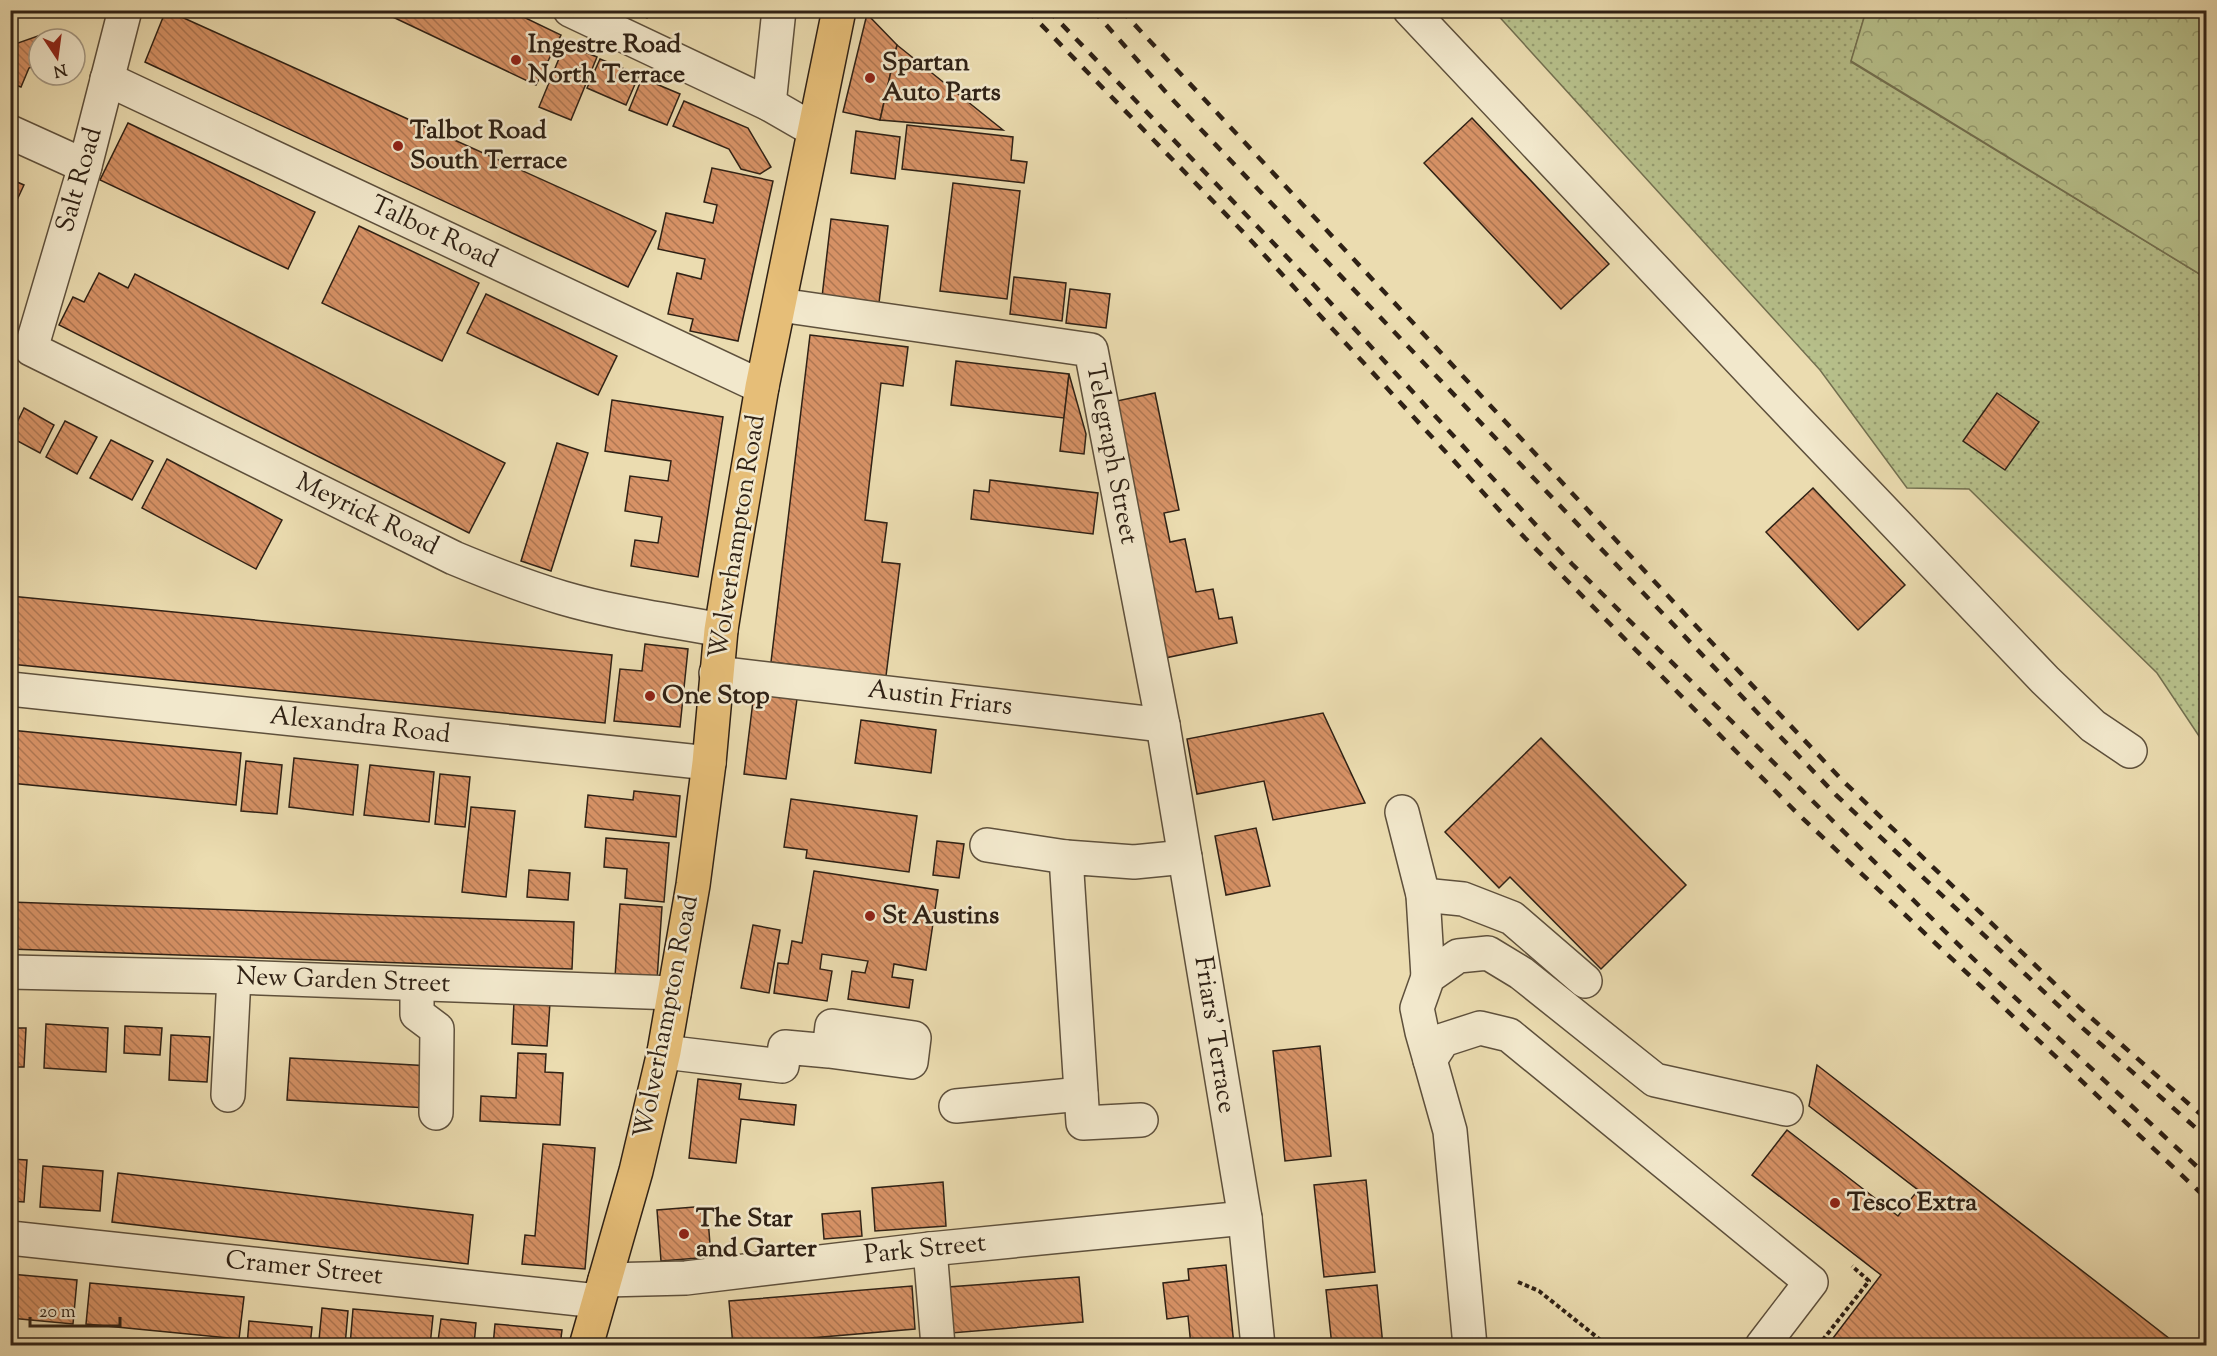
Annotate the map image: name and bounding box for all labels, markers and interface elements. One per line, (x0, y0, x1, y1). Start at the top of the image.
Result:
north arrow (27, 27, 87, 87)
place label: Ingestre Road North Terrace (528, 27, 685, 94)
place label: Spartan Auto Parts (882, 45, 1001, 112)
marker: Ingestre Road North Terrace (509, 53, 523, 67)
text: N (51, 57, 69, 82)
marker: Spartan Auto Parts (863, 71, 877, 85)
place label: Talbot Road South Terrace (410, 113, 567, 180)
street label: Salt Road (47, 123, 113, 237)
marker: Talbot Road South Terrace (391, 139, 405, 153)
street label: Talbot Road (364, 187, 504, 279)
street label: Telegraph Street (1075, 360, 1147, 548)
street label: Wolverhampton Road (700, 412, 776, 662)
street label: Meyrick Road (289, 464, 445, 566)
street label: Austin Friars (866, 672, 1014, 726)
place label: One Stop (662, 678, 770, 715)
marker: One Stop (643, 689, 657, 703)
street label: Alexandra Road (268, 698, 452, 754)
street label: Wolverhampton Road (625, 892, 709, 1142)
place label: St Austins (882, 898, 999, 935)
marker: St Austins (863, 909, 877, 923)
street label: Friars' Terrace (1183, 954, 1245, 1116)
street label: New Garden Street (235, 959, 451, 1003)
place label: Tesco Extra (1847, 1185, 1977, 1222)
marker: Tesco Extra (1828, 1196, 1842, 1210)
place label: The Star and Garter (696, 1201, 817, 1268)
street label: Park Street (862, 1225, 988, 1275)
marker: The Star and Garter (677, 1227, 691, 1241)
street label: Cramer Street (223, 1242, 385, 1296)
scale bar (30, 1290, 120, 1328)
text: 20 m (39, 1300, 76, 1326)

